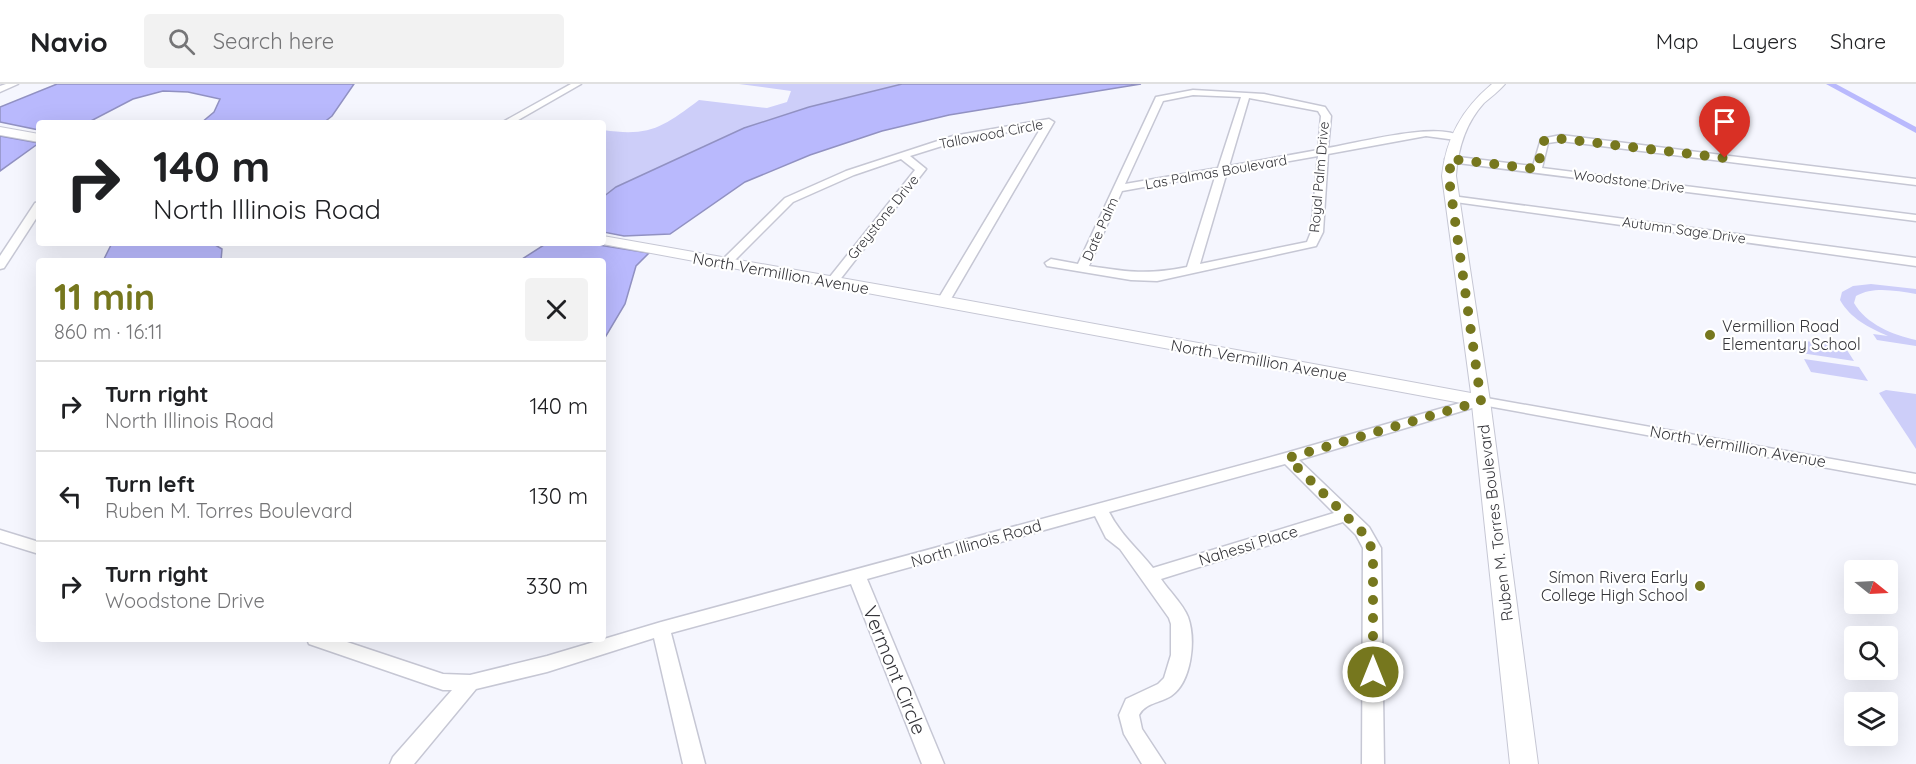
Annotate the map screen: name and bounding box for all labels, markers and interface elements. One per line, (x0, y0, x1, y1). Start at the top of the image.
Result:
search box (144, 14, 564, 68)
text: Navio (30, 24, 108, 59)
icon: search (165, 25, 198, 58)
text: Search here (213, 27, 334, 55)
text: Map (1656, 28, 1699, 54)
text: Layers (1732, 28, 1797, 54)
text: Share (1830, 28, 1886, 54)
pin (1699, 96, 1750, 158)
icon: arrive (1708, 105, 1741, 138)
street label: Tallowood Circle (937, 115, 1045, 153)
street label: Royal Palm Drive (1305, 121, 1333, 233)
text: 140 m (153, 140, 270, 193)
icon: right (54, 144, 132, 222)
street label: Las Palmas Boulevard (1144, 151, 1288, 193)
street label: Woodstone Drive (1572, 165, 1686, 197)
street label: Greystone Drive (843, 171, 923, 263)
text: North Illinois Road (153, 192, 381, 226)
street label: Date Palm (1078, 194, 1122, 264)
street label: Autumn Sage Drive (1621, 212, 1747, 248)
street label: North Vermillion Avenue (691, 248, 871, 298)
text: 11 min (54, 274, 155, 319)
button: close (525, 278, 588, 341)
place label: Vermillion Road Elementary School (1722, 316, 1861, 354)
text: 860 m · 16:11 (54, 319, 163, 344)
marker: Vermillion Road Elementary School (1703, 328, 1717, 342)
street label: North Vermillion Avenue (1169, 335, 1349, 385)
text: Turn right (105, 380, 209, 408)
icon: right (54, 390, 87, 423)
text: 140 m (529, 392, 588, 420)
text: North Illinois Road (105, 408, 274, 433)
street label: North Vermillion Avenue (1648, 421, 1828, 471)
street label: Ruben M. Torres Boulevard (1473, 423, 1517, 623)
text: Turn left (105, 470, 195, 498)
icon: left (54, 480, 87, 513)
text: 130 m (529, 482, 588, 510)
text: Ruben M. Torres Boulevard (105, 498, 353, 523)
street label: North Illinois Road (908, 515, 1044, 571)
street label: Nahessi Place (1196, 520, 1300, 570)
text: Turn right (105, 560, 209, 588)
north arrow (1844, 560, 1898, 614)
map controls (1844, 560, 1898, 746)
place label: Símon Rivera Early College High School (1541, 567, 1688, 605)
icon: right (54, 570, 87, 603)
text: 330 m (526, 572, 588, 600)
marker: Símon Rivera Early College High School (1693, 579, 1707, 593)
text: Woodstone Drive (105, 588, 265, 613)
street label: Vermont Circle (858, 602, 932, 738)
button: search (1844, 626, 1898, 680)
position arrow (1341, 640, 1405, 704)
button: layers (1844, 692, 1898, 746)

